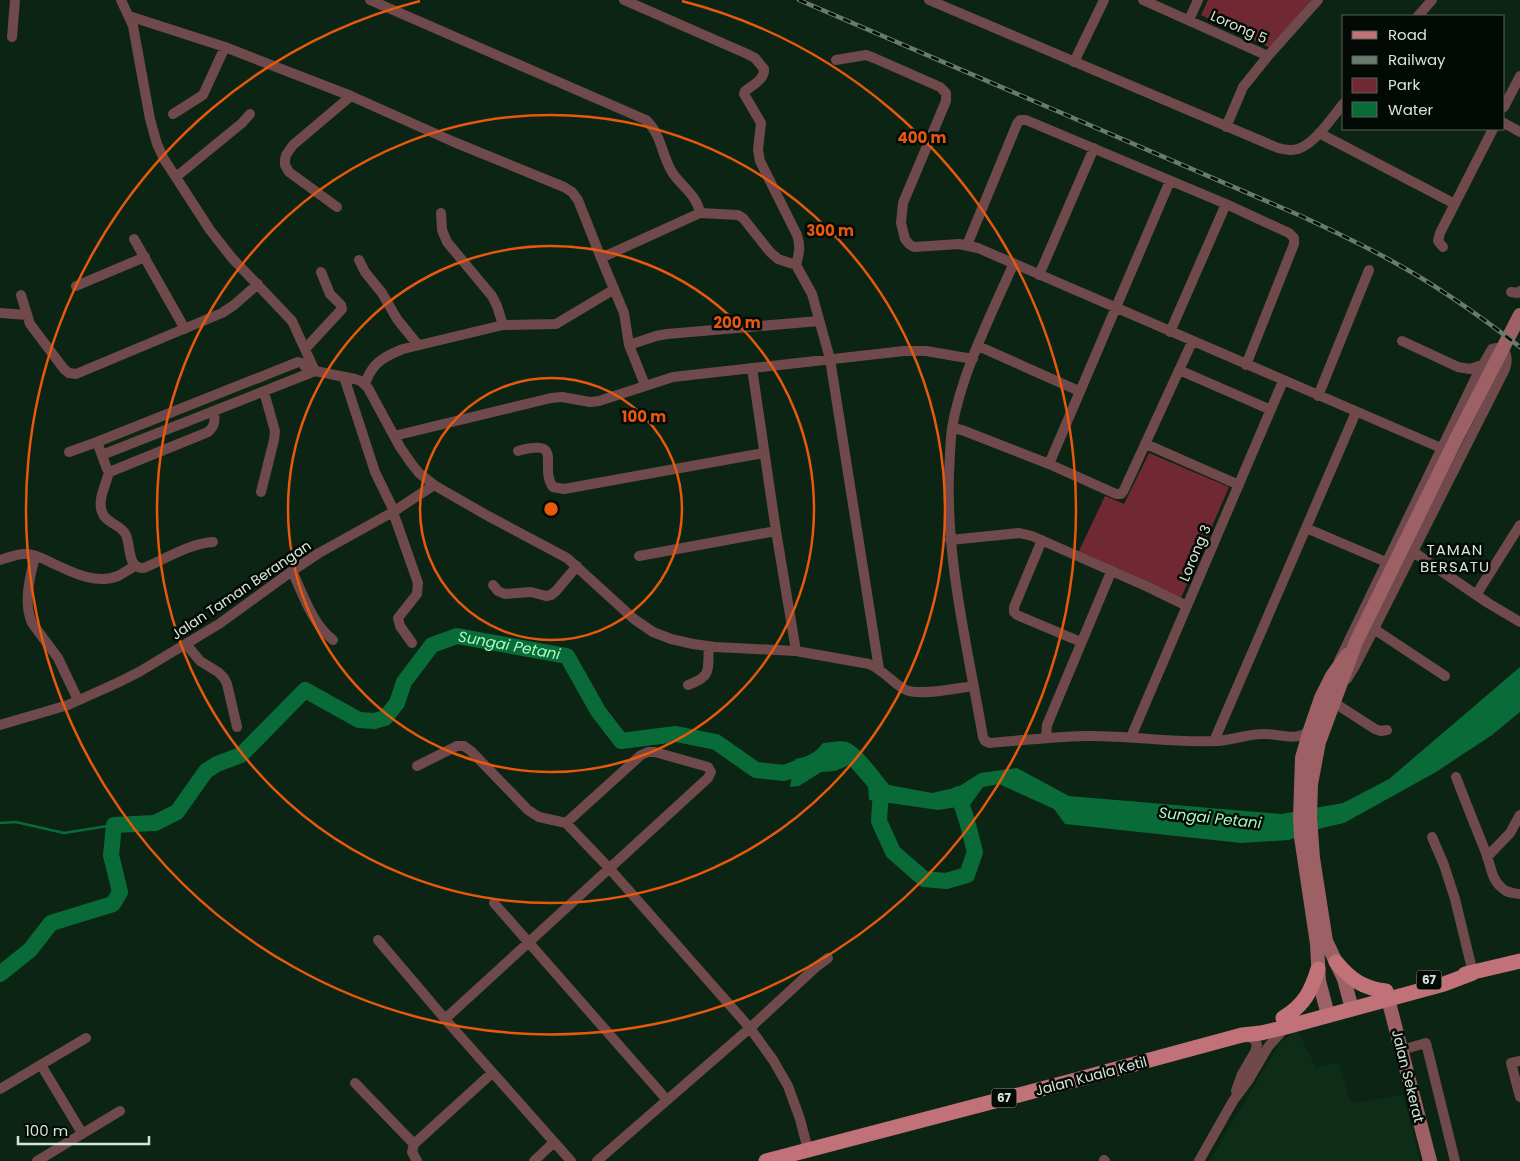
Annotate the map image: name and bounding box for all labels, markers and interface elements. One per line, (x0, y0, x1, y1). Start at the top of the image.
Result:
street label: Lorong 5 (1207, 6, 1271, 48)
legend (1342, 15, 1505, 130)
text: Road (1388, 24, 1427, 45)
text: Railway (1388, 49, 1446, 70)
text: Park (1388, 74, 1420, 95)
text: Water (1388, 99, 1434, 120)
text: 400 m (898, 127, 947, 148)
text: 300 m (806, 220, 854, 241)
text: 200 m (713, 312, 761, 333)
text: 100 m (622, 406, 666, 427)
centre of rings (542, 500, 560, 518)
street label: Lorong 3 (1174, 522, 1216, 584)
street label: Jalan Taman Berangan (167, 536, 315, 644)
district label: TAMAN BERSATU (1420, 539, 1490, 577)
water label: Sungai Petani (457, 625, 562, 665)
water label: Sungai Petani (1158, 802, 1263, 833)
road number: 67 (1416, 970, 1442, 990)
street label: Jalan Sekerat (1387, 1027, 1429, 1125)
street label: Jalan Kuala Ketil (1033, 1051, 1149, 1101)
road number: 67 (992, 1088, 1016, 1108)
scale bar (18, 1114, 149, 1146)
text: 100 m (25, 1120, 68, 1141)

